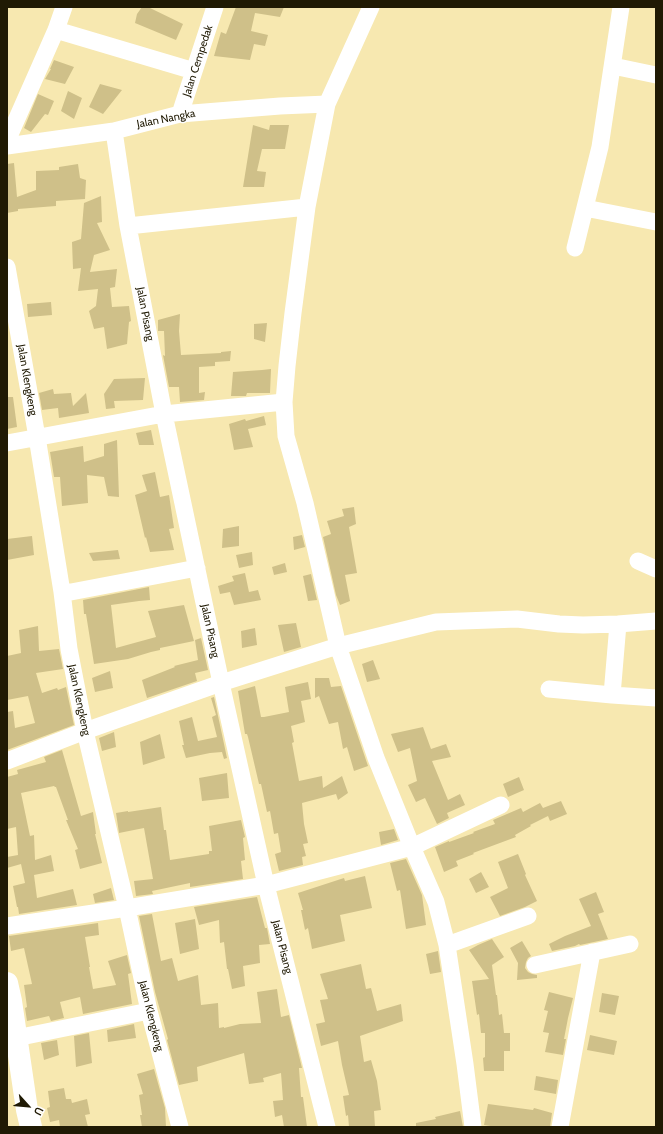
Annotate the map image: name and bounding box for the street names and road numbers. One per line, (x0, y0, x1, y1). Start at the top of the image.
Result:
street label: Jalan Cempedak (180, 24, 216, 98)
street label: Jalan Nangka (136, 107, 196, 131)
street label: Jalan Pisang (133, 286, 157, 342)
street label: Jalan Klengkeng (14, 343, 40, 417)
street label: Jalan Pisang (198, 603, 222, 659)
street label: Jalan Klengkeng (65, 663, 93, 737)
street label: Jalan Pisang (269, 919, 295, 975)
street label: Jalan Klengkeng (136, 979, 166, 1053)

